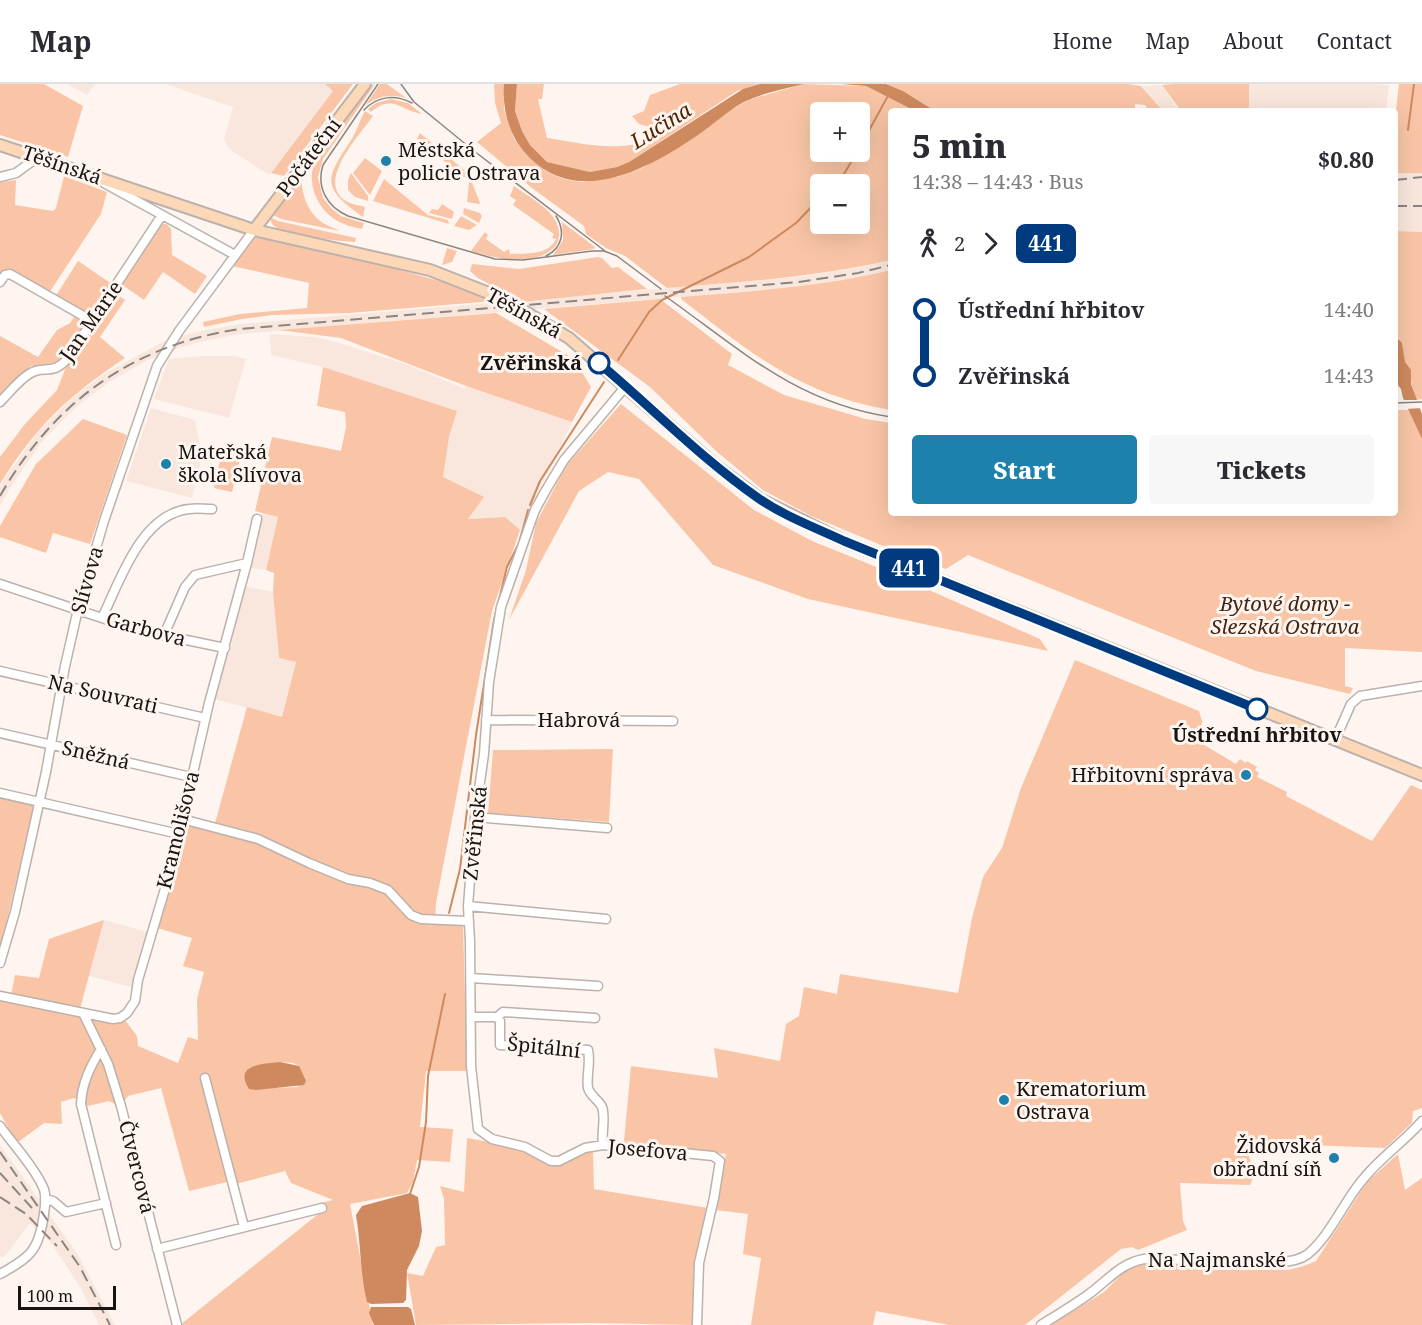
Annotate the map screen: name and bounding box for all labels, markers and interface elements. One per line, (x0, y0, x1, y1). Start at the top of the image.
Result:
text: Map (30, 22, 92, 60)
text: Home (1053, 27, 1113, 55)
text: Map (1146, 27, 1190, 55)
text: About (1223, 27, 1284, 55)
text: Contact (1317, 27, 1392, 55)
water label: Lučina (624, 95, 697, 155)
map controls (810, 102, 870, 234)
button: + (810, 102, 870, 162)
street label: Počáteční (270, 112, 347, 201)
text: 5 min (912, 123, 1007, 168)
place label: Městská policie Ostrava (398, 136, 541, 186)
street label: Těšínská (19, 138, 105, 191)
text: $0.80 (1318, 144, 1374, 174)
marker: Městská policie Ostrava (379, 154, 393, 168)
text: 14:38 – 14:43 · Bus (912, 168, 1083, 195)
button: − (810, 174, 870, 234)
icon: walk (912, 227, 945, 260)
icon: forward (974, 227, 1007, 260)
text: 441 (1028, 229, 1064, 257)
text: 2 (954, 230, 965, 257)
street label: Jan Marie (52, 275, 128, 367)
street label: Těšínská (482, 281, 567, 344)
text: Ústřední hřbitov (958, 294, 1144, 324)
text: 14:40 (1324, 296, 1374, 323)
place label: Zvěřinská (480, 349, 582, 376)
marker: Zvěřinská (588, 352, 610, 374)
text: Zvěřinská (958, 360, 1070, 390)
text: 14:43 (1324, 362, 1374, 389)
button: Start (912, 435, 1137, 504)
button: Tickets (1149, 435, 1374, 504)
place label: Mateřská škola Slívova (178, 438, 302, 488)
marker: Mateřská škola Slívova (159, 457, 173, 471)
street label: Slívova (64, 543, 109, 617)
line badge: 441 (874, 548, 944, 588)
text: 441 (891, 554, 927, 582)
park label: Bytové domy - Slezská Ostrava (1211, 590, 1360, 640)
street label: Garbova (103, 605, 189, 652)
street label: Na Souvrati (45, 668, 161, 719)
marker: Ústřední hřbitov (1246, 698, 1268, 720)
street label: Habrová (537, 706, 621, 733)
place label: Ústřední hřbitov (1172, 721, 1343, 748)
street label: Sněžná (60, 734, 133, 775)
place label: Hřbitovní správa (1071, 761, 1234, 788)
street label: Kramolišova (150, 768, 205, 892)
marker: Hřbitovní správa (1239, 768, 1253, 782)
street label: Zvěřinská (456, 784, 493, 882)
street label: Špitální (506, 1029, 583, 1064)
place label: Krematorium Ostrava (1016, 1075, 1146, 1125)
marker: Krematorium Ostrava (997, 1093, 1011, 1107)
street label: Čtvercová (113, 1117, 162, 1216)
street label: Josefova (606, 1132, 689, 1166)
place label: Židovská obřadní síň (1213, 1132, 1322, 1182)
marker: Židovská obřadní síň (1327, 1151, 1341, 1165)
street label: Na Najmanské (1148, 1246, 1286, 1273)
scale bar (18, 1283, 116, 1310)
text: 100 m (27, 1285, 73, 1307)

